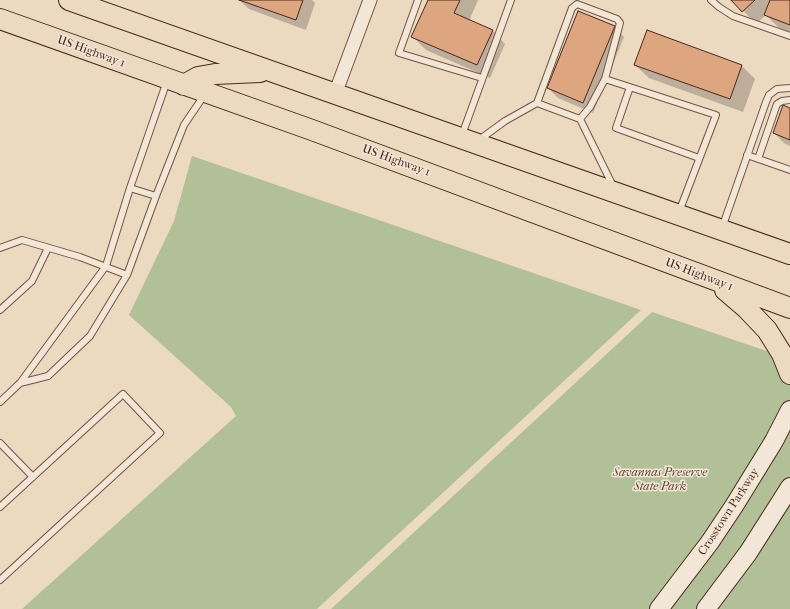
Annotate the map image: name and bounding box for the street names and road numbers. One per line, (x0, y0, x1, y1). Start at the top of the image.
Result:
street label: US Highway 1 (55, 33, 127, 71)
street label: US Highway 1 (360, 142, 432, 180)
street label: US Highway 1 (663, 255, 735, 295)
street label: Crosstown Parkway (695, 466, 763, 558)

